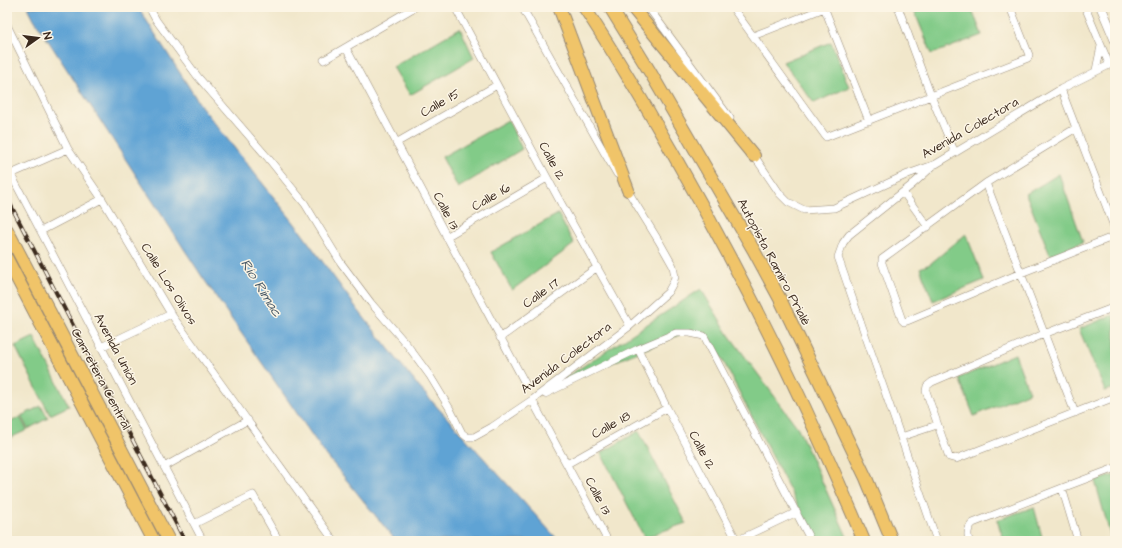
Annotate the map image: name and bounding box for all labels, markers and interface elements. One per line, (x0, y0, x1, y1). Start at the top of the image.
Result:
north arrow (18, 18, 58, 58)
text: N (39, 31, 55, 41)
street label: Calle 15 (417, 84, 463, 122)
street label: Avenida Colectora (918, 93, 1022, 163)
street label: Calle 12 (534, 139, 570, 184)
street label: Calle 16 (468, 179, 514, 215)
street label: Calle 13 (429, 189, 464, 233)
street label: Autopista Ramiro Prialé (733, 195, 815, 329)
street label: Calle Los Olivos (137, 240, 202, 329)
water label: Río Rímac (235, 255, 287, 321)
street label: Calle 17 (519, 273, 563, 313)
street label: Avenida Unión (90, 310, 143, 388)
street label: Avenida Colectora (517, 318, 615, 398)
street label: Carretera Central (67, 325, 135, 433)
street label: Calle 18 (588, 407, 634, 443)
street label: Calle 12 (684, 428, 720, 473)
street label: Calle 13 (581, 474, 616, 518)

